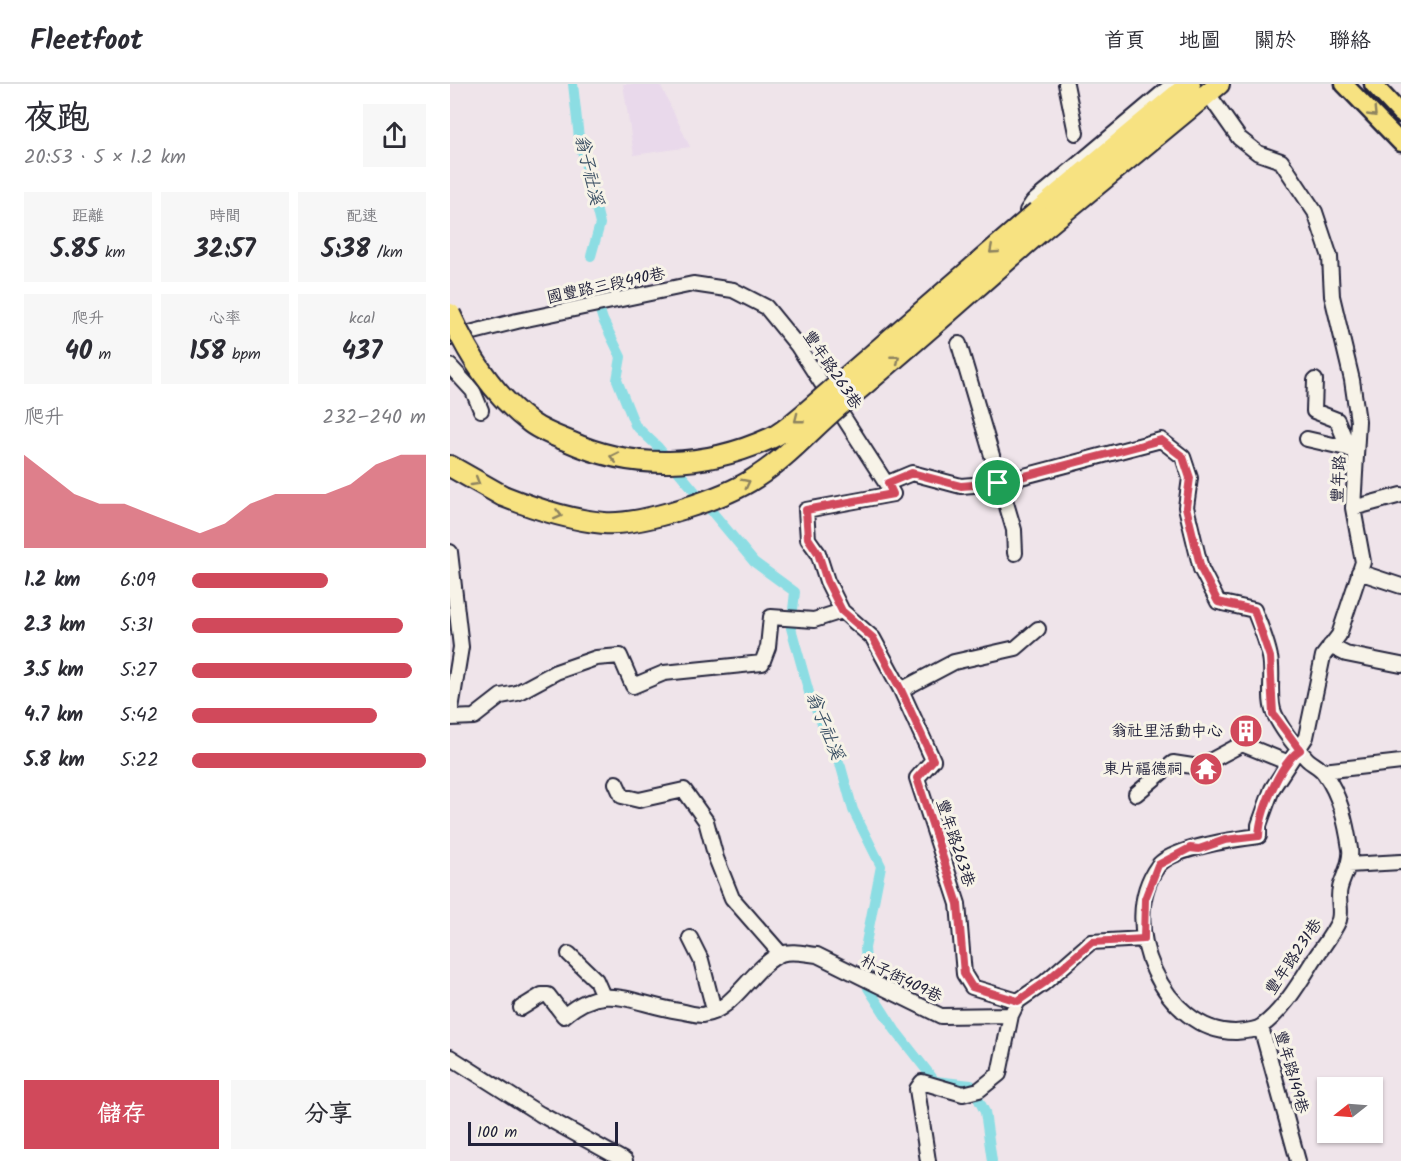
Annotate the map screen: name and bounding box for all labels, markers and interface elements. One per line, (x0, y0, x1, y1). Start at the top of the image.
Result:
text: Fleetfoot (30, 19, 143, 64)
text: 首頁 (1104, 25, 1146, 58)
text: 地圖 (1179, 25, 1221, 58)
text: 關於 (1254, 25, 1296, 58)
text: 聯絡 (1329, 25, 1371, 58)
text: 夜跑 (24, 93, 90, 146)
button: share (363, 104, 426, 167)
one-way arrow (1365, 106, 1376, 117)
water label: 翁子社溪 (566, 132, 610, 209)
text: 20:53 · 5 × 1.2 km (24, 142, 186, 174)
text: 距離 (72, 204, 104, 229)
text: 時間 (209, 204, 241, 229)
text: 配速 (346, 204, 378, 229)
text: 5.85 (51, 229, 99, 271)
text: 32:57 (194, 229, 256, 271)
text: 5:38 (321, 229, 370, 271)
text: km (99, 240, 125, 265)
text: /km (370, 240, 403, 265)
one-way arrow (989, 243, 1000, 254)
street label: 國豐路三段490巷 (544, 261, 668, 311)
text: 爬升 (72, 306, 104, 331)
text: 心率 (209, 306, 241, 331)
text: kcal (349, 306, 375, 331)
street label: 豐年路263巷 (796, 325, 868, 415)
text: 40 (65, 331, 92, 373)
text: 158 (189, 331, 226, 373)
text: 437 (342, 331, 382, 373)
text: m (92, 342, 111, 367)
text: bpm (226, 342, 261, 367)
one-way arrow (889, 356, 900, 367)
text: 爬升 (24, 402, 64, 434)
text: 232–240 m (323, 402, 426, 434)
one-way arrow (794, 411, 805, 422)
one-way arrow (609, 451, 619, 464)
street label: 豐年路 (1325, 454, 1353, 504)
pin (972, 457, 1023, 508)
icon: arrive (981, 466, 1014, 499)
one-way arrow (470, 474, 480, 486)
one-way arrow (739, 479, 750, 490)
one-way arrow (553, 507, 563, 520)
text: 1.2 km (24, 565, 80, 597)
text: 6:09 (120, 565, 156, 597)
text: 2.3 km (24, 610, 85, 642)
text: 5:31 (120, 610, 153, 642)
text: 3.5 km (24, 655, 84, 687)
text: 5:27 (120, 655, 157, 687)
water label: 翁子社溪 (797, 687, 851, 766)
text: 4.7 km (24, 700, 83, 732)
text: 5:42 (120, 700, 158, 732)
building icon: 翁社里活動中心 (1228, 713, 1264, 749)
place label: 翁社里活動中心 (1111, 719, 1223, 744)
text: 5.8 km (24, 745, 85, 777)
text: 5:22 (120, 745, 159, 777)
temple icon: 東片福德祠 (1188, 751, 1224, 787)
place label: 東片福德祠 (1103, 757, 1183, 782)
street label: 豐年路263巷 (929, 796, 981, 890)
street label: 豐年路231巷 (1259, 914, 1329, 1000)
street label: 朴子街409巷 (856, 948, 946, 1010)
street label: 豐年路149巷 (1267, 1027, 1315, 1117)
north arrow (1317, 1077, 1383, 1143)
map controls (1317, 1077, 1383, 1143)
button: 儲存 (24, 1080, 219, 1149)
button: 分享 (231, 1080, 426, 1149)
scale bar (468, 1119, 618, 1146)
text: 100 m (477, 1120, 517, 1145)

